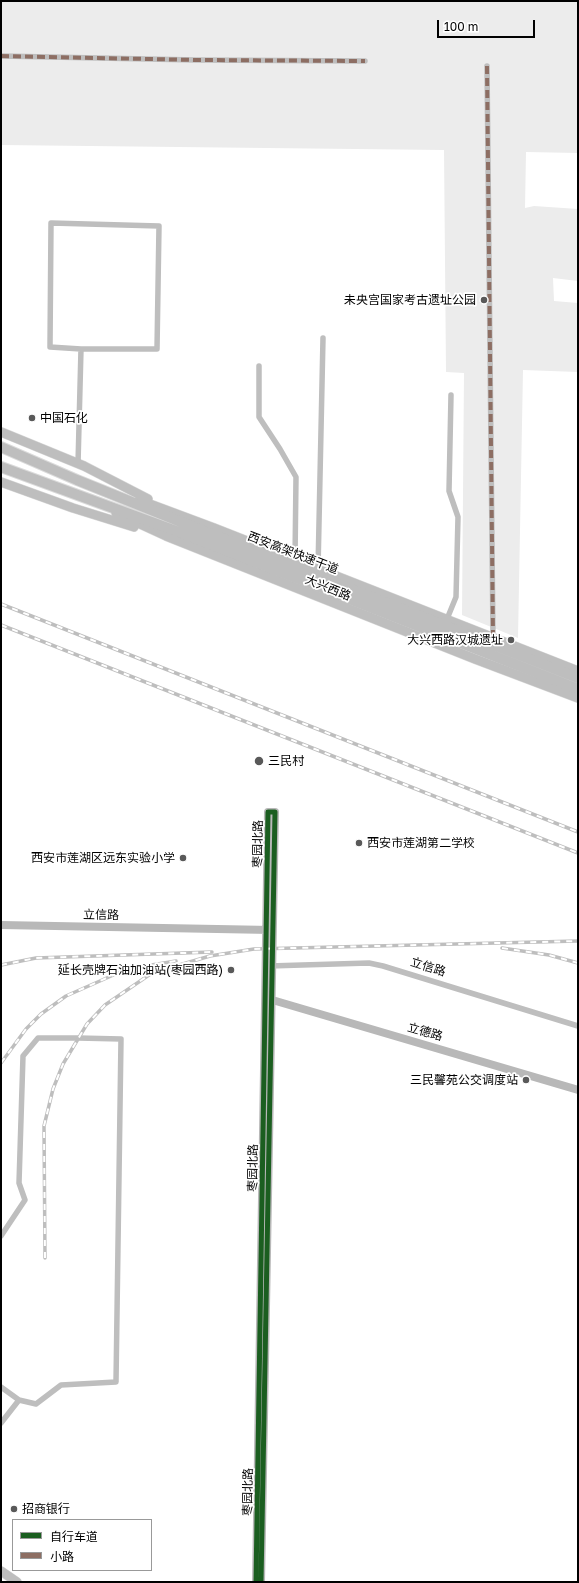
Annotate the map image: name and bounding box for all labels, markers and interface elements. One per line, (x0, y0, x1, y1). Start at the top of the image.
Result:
scale bar (439, 12, 537, 38)
text: 100 m (444, 19, 478, 34)
place label: 未央宫国家考古遗址公园 (344, 293, 476, 307)
marker: 未央宫国家考古遗址公园 (479, 295, 489, 305)
place label: 中国石化 (40, 411, 88, 425)
marker: 中国石化 (27, 413, 37, 423)
street label: 西安高架快速干道 (246, 529, 340, 577)
street label: 大兴西路 (303, 572, 353, 604)
place label: 大兴西路汉城遗址 (407, 633, 503, 647)
marker: 大兴西路汉城遗址 (506, 635, 516, 645)
place label: 三民村 (268, 754, 304, 768)
marker: 三民村 (253, 755, 265, 767)
street label: 枣园北路 (250, 820, 266, 868)
place label: 西安市莲湖第二学校 (367, 836, 475, 850)
marker: 西安市莲湖第二学校 (354, 838, 364, 848)
place label: 西安市莲湖区远东实验小学 (31, 851, 175, 865)
marker: 西安市莲湖区远东实验小学 (178, 853, 188, 863)
street label: 立信路 (83, 907, 119, 923)
street label: 立信路 (409, 955, 447, 979)
place label: 延长壳牌石油加油站(枣园西路) (58, 963, 223, 977)
marker: 延长壳牌石油加油站(枣园西路) (226, 965, 236, 975)
street label: 立德路 (406, 1020, 444, 1044)
place label: 三民馨苑公交调度站 (410, 1073, 518, 1087)
marker: 三民馨苑公交调度站 (521, 1075, 531, 1085)
street label: 枣园北路 (245, 1144, 261, 1192)
street label: 枣园北路 (240, 1468, 256, 1516)
place label: 招商银行 (22, 1502, 70, 1516)
marker: 招商银行 (9, 1504, 19, 1514)
legend (12, 1519, 152, 1571)
text: 自行车道 (50, 1529, 98, 1544)
text: 小路 (50, 1549, 74, 1564)

